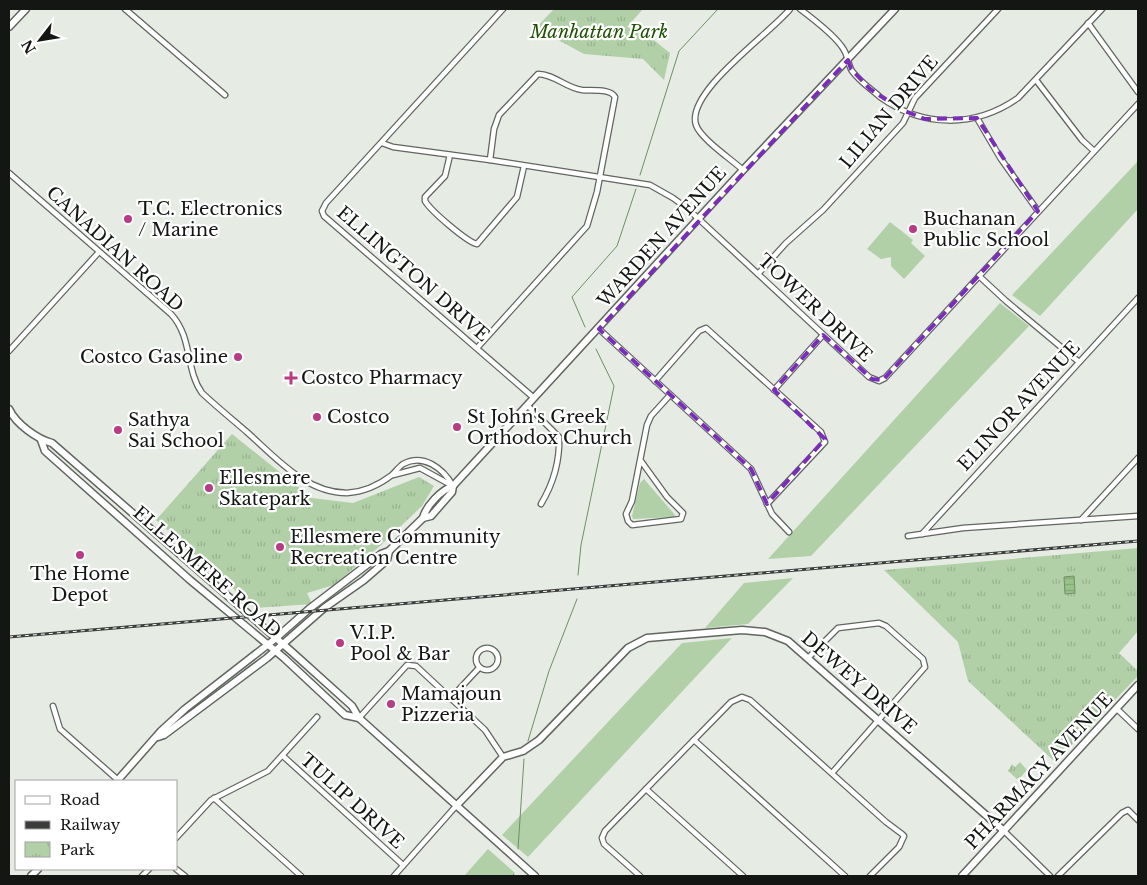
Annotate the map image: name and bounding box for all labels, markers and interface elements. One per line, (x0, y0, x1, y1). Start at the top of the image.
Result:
north arrow (15, 15, 65, 65)
park label: Manhattan Park (529, 21, 668, 43)
text: N (18, 36, 40, 57)
street label: LILIAN DRIVE (835, 51, 943, 173)
street label: WARDEN AVENUE (592, 162, 731, 313)
street label: CANADIAN ROAD (42, 182, 188, 316)
place label: T.C. Electronics / Marine (138, 198, 282, 241)
street label: ELLINGTON DRIVE (332, 202, 494, 346)
place label: Buchanan Public School (923, 208, 1049, 251)
marker: T.C. Electronics / Marine (122, 213, 134, 225)
marker: Buchanan Public School (907, 223, 919, 235)
street label: TOWER DRIVE (753, 249, 877, 367)
street label: ELINOR AVENUE (953, 337, 1085, 475)
place label: Costco Gasoline (80, 346, 228, 368)
marker: Costco Gasoline (232, 351, 244, 363)
place label: Costco Pharmacy (301, 367, 463, 389)
marker: Costco Pharmacy (285, 372, 297, 384)
place label: Costco (327, 406, 390, 428)
place label: St John's Greek Orthodox Church (467, 406, 632, 449)
place label: Sathya Sai School (128, 409, 224, 452)
marker: Costco (311, 411, 323, 423)
marker: St John's Greek Orthodox Church (451, 421, 463, 433)
marker: Sathya Sai School (112, 424, 124, 436)
place label: Ellesmere Skatepark (219, 467, 311, 510)
marker: Ellesmere Skatepark (203, 482, 215, 494)
street label: ELLESMERE ROAD (128, 502, 286, 642)
place label: Ellesmere Community Recreation Centre (290, 526, 501, 569)
marker: Ellesmere Community Recreation Centre (274, 541, 286, 553)
marker: The Home Depot (74, 549, 86, 561)
place label: The Home Depot (30, 563, 130, 606)
place label: V.I.P. Pool & Bar (349, 622, 450, 665)
street label: DEWEY DRIVE (797, 627, 921, 739)
marker: V.I.P. Pool & Bar (334, 637, 346, 649)
place label: Mamajoun Pizzeria (401, 683, 502, 726)
street label: PHARMACY AVENUE (961, 688, 1117, 854)
marker: Mamajoun Pizzeria (385, 698, 397, 710)
street label: TULIP DRIVE (296, 749, 408, 853)
legend (15, 780, 178, 870)
text: Road (60, 790, 100, 809)
text: Railway (60, 815, 121, 834)
text: Park (60, 840, 96, 859)

